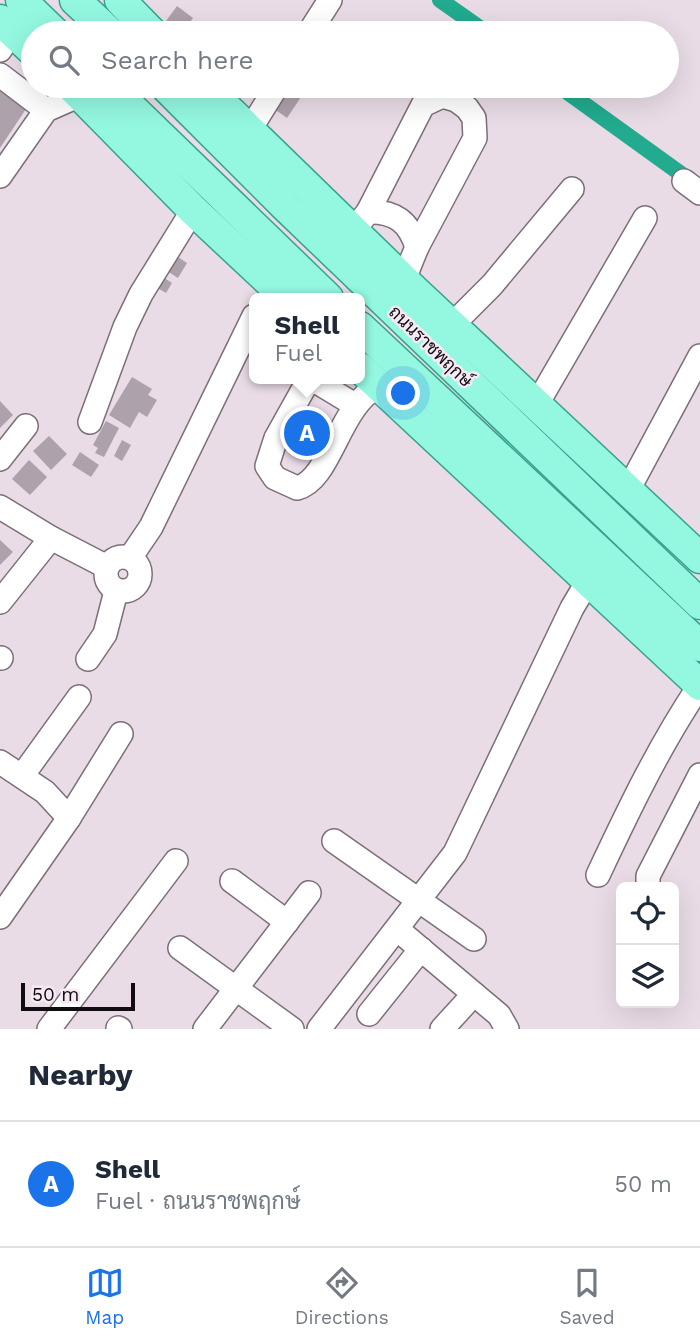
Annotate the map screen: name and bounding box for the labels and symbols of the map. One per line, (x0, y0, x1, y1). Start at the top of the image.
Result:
street label: ถนนราชพฤกษ์ (384, 300, 479, 392)
your location (386, 376, 420, 410)
pin: A (284, 407, 330, 459)
scale bar (21, 980, 135, 1012)

